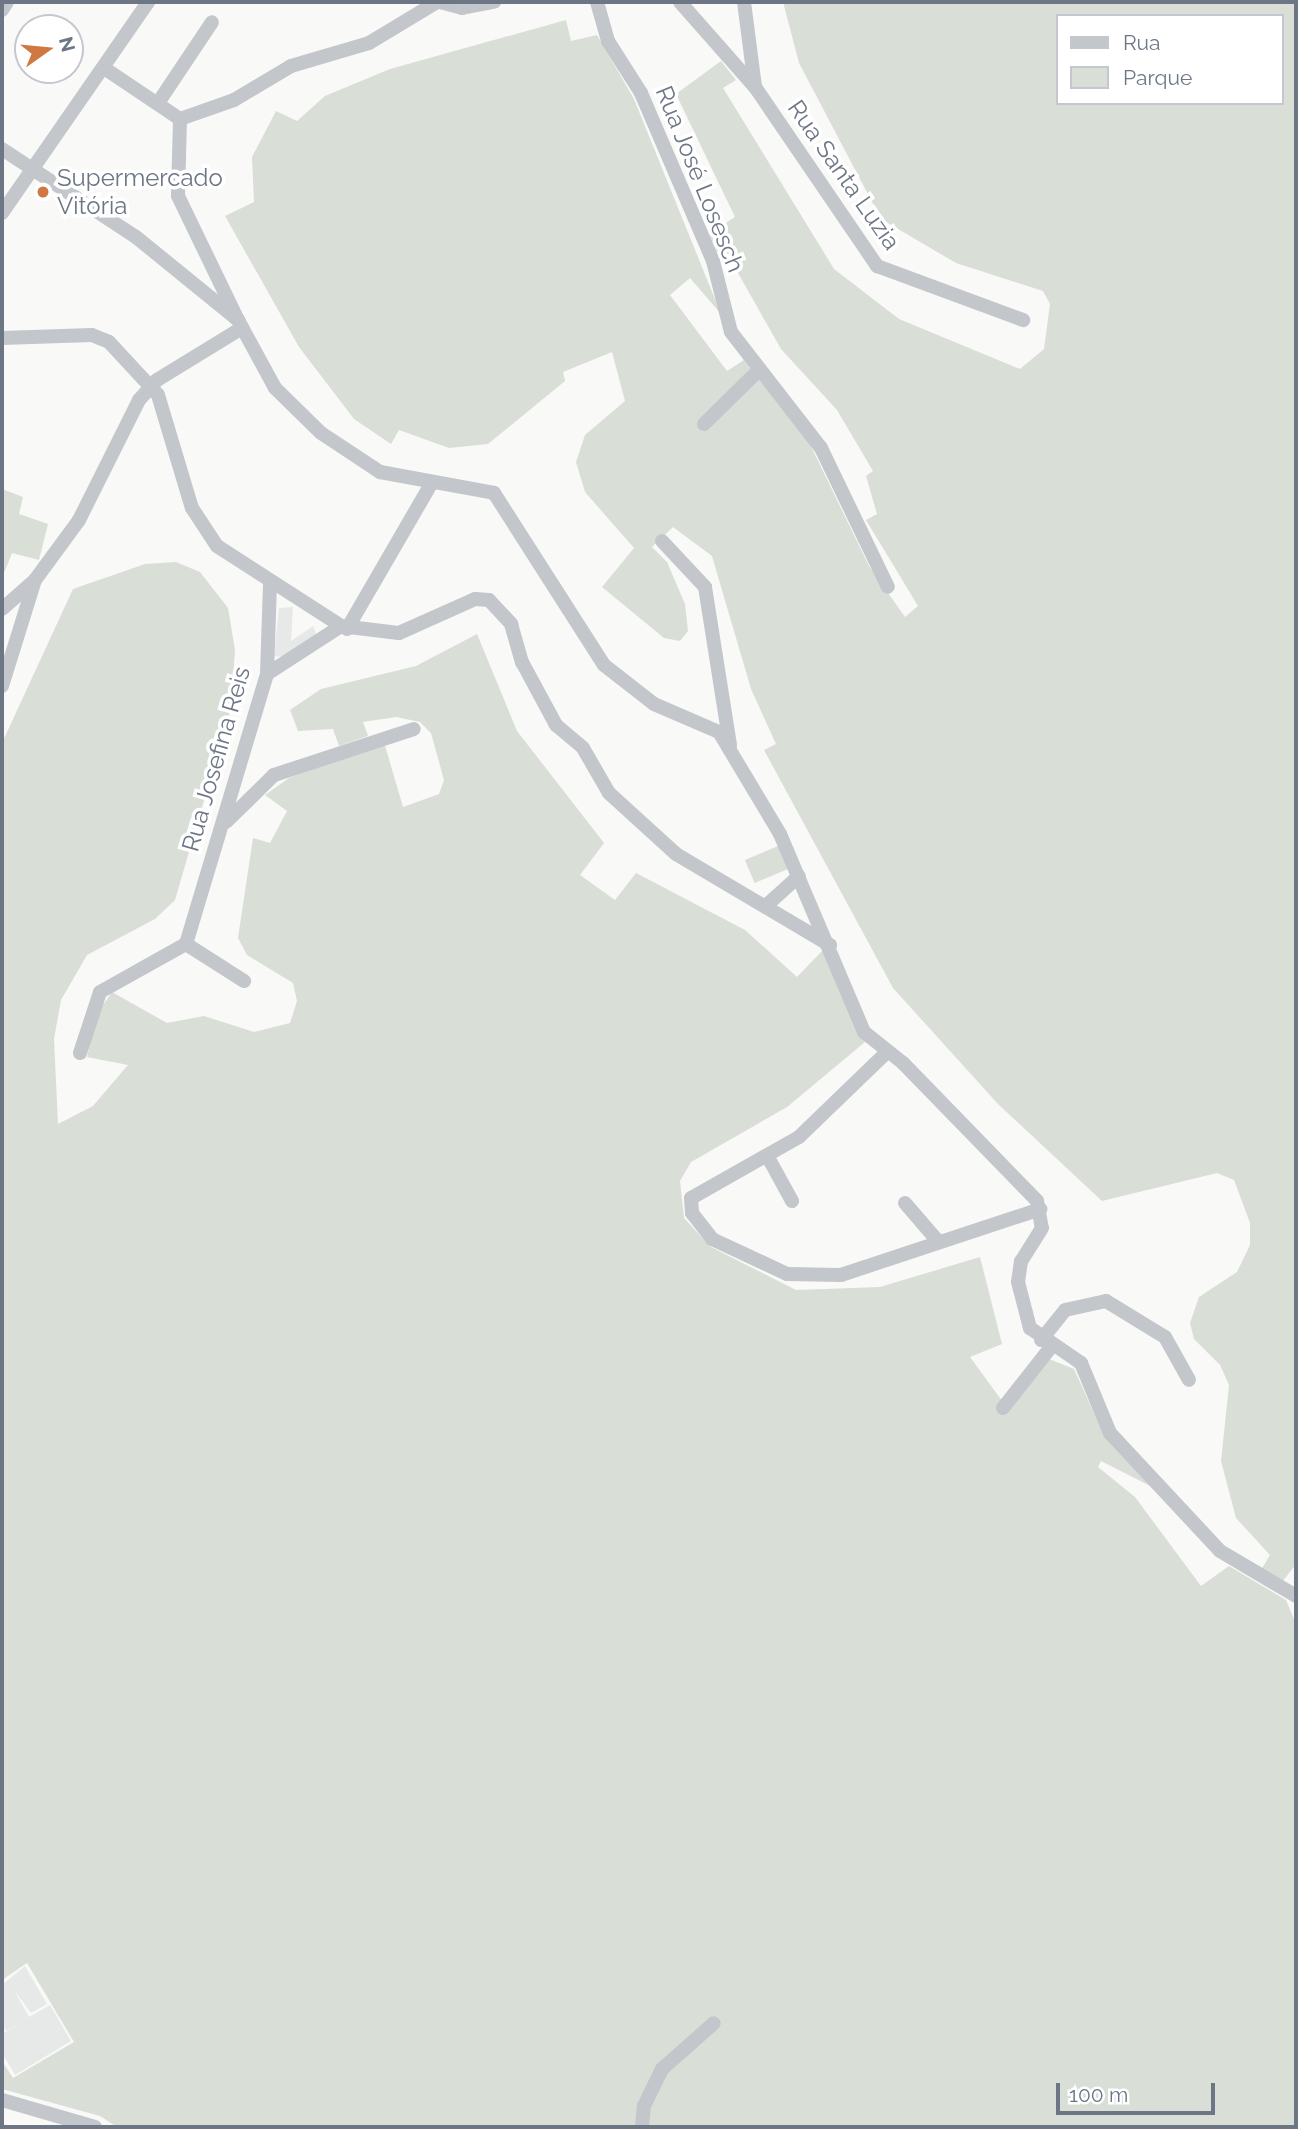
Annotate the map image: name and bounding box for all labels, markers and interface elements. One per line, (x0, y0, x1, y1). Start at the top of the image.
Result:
north arrow (14, 14, 84, 84)
legend (1056, 14, 1284, 105)
text: Rua (1123, 30, 1160, 55)
text: N (55, 34, 80, 54)
text: Parque (1123, 65, 1192, 90)
street label: Rua José Losesch (649, 81, 751, 277)
street label: Rua Santa Luzia (782, 95, 906, 255)
place label: Supermercado Vitória (57, 164, 223, 220)
marker: Supermercado Vitória (35, 184, 51, 200)
street label: Rua Josefina Reis (176, 663, 256, 855)
scale bar (1060, 2070, 1219, 2114)
text: 100 m (1069, 2082, 1128, 2107)

